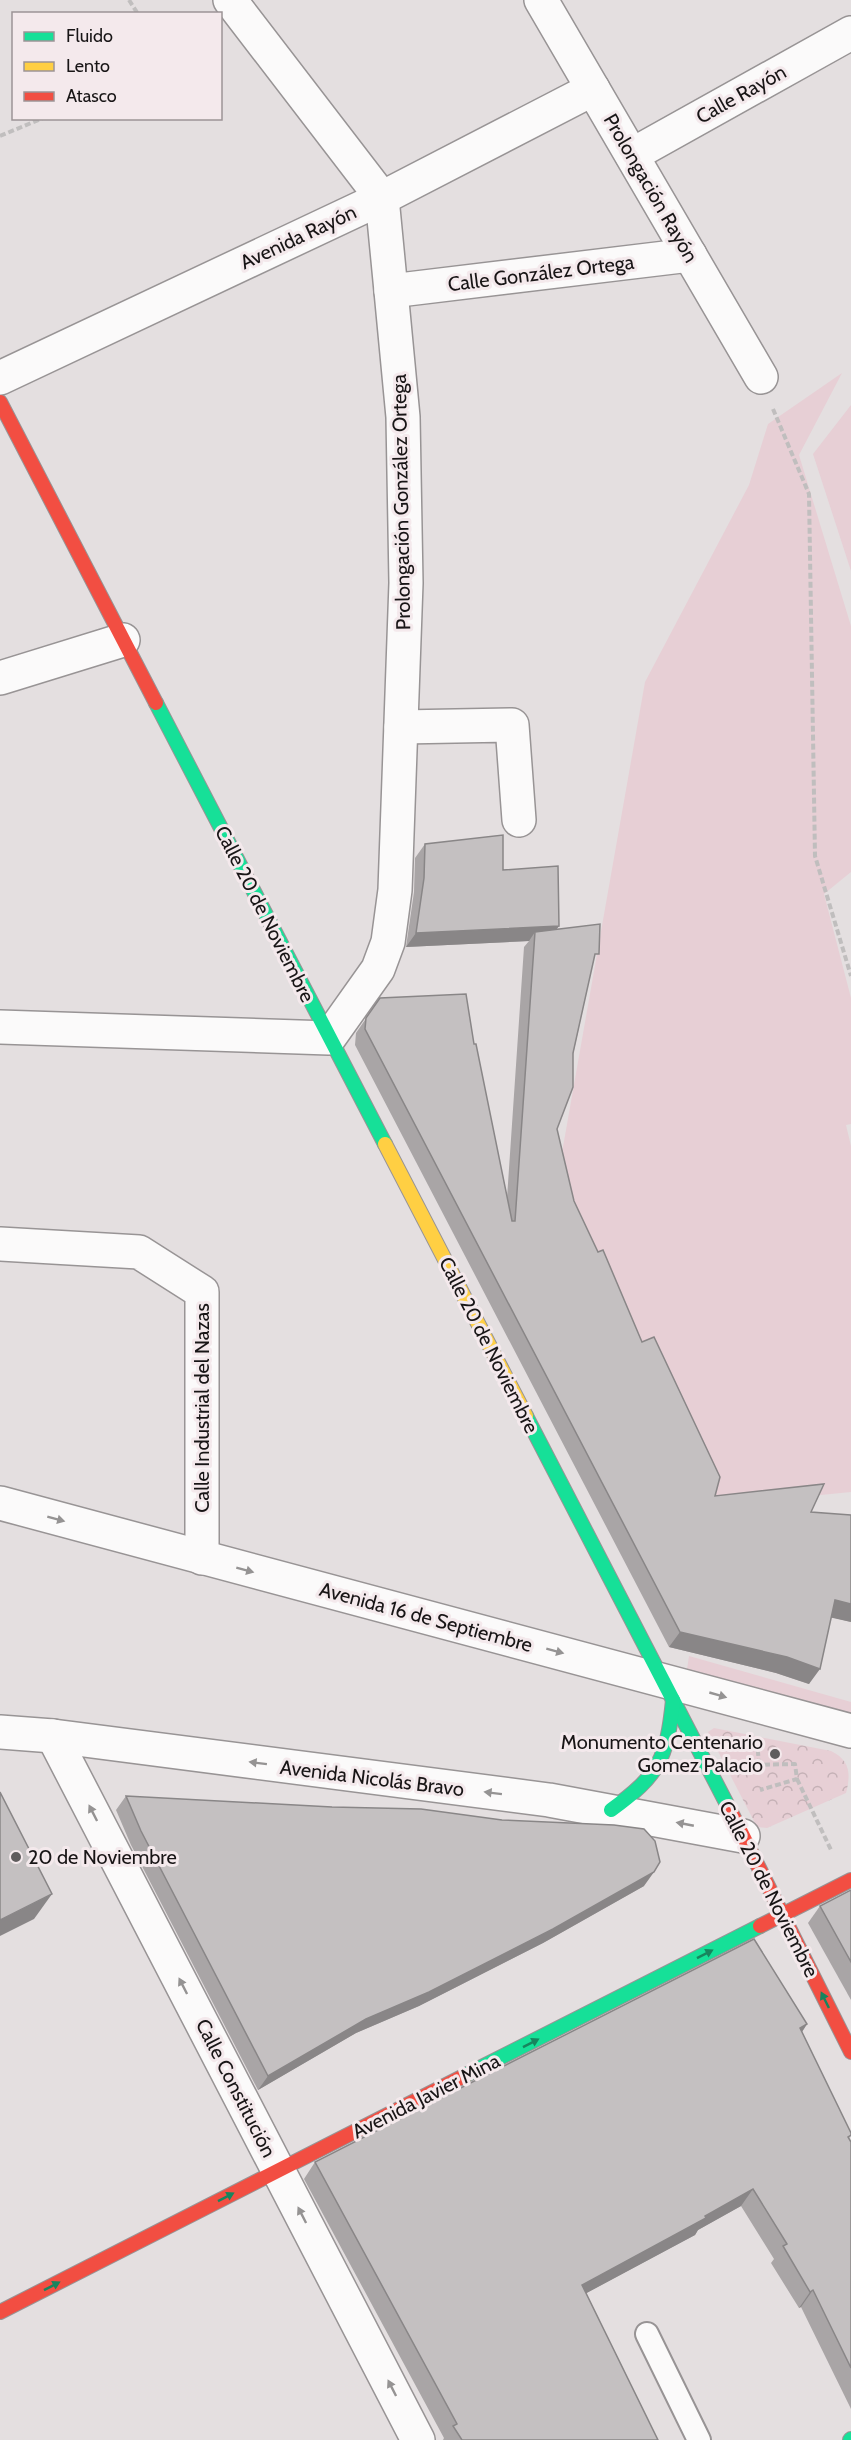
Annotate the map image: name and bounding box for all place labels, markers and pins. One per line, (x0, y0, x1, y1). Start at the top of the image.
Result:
place label: Monumento Centenario Gomez Palacio (561, 1730, 763, 1777)
marker: Monumento Centenario Gomez Palacio (768, 1747, 782, 1761)
place label: 20 de Noviembre (28, 1845, 177, 1869)
marker: 20 de Noviembre (9, 1850, 23, 1864)

